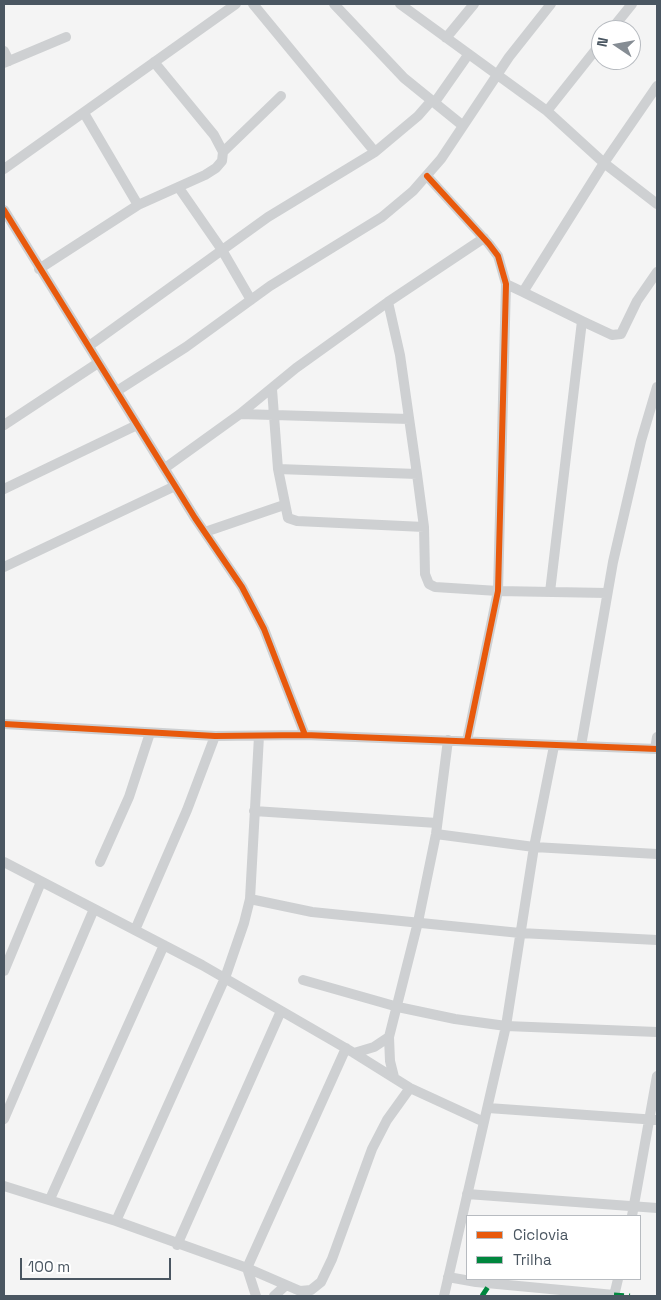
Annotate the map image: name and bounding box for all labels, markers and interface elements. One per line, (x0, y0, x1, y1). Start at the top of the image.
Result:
north arrow (591, 20, 641, 70)
text: N (593, 36, 612, 49)
legend (466, 1215, 641, 1280)
text: Ciclovia (513, 1225, 568, 1244)
scale bar (22, 1248, 174, 1280)
text: Trilha (513, 1250, 552, 1269)
text: 100 m (28, 1257, 70, 1276)

